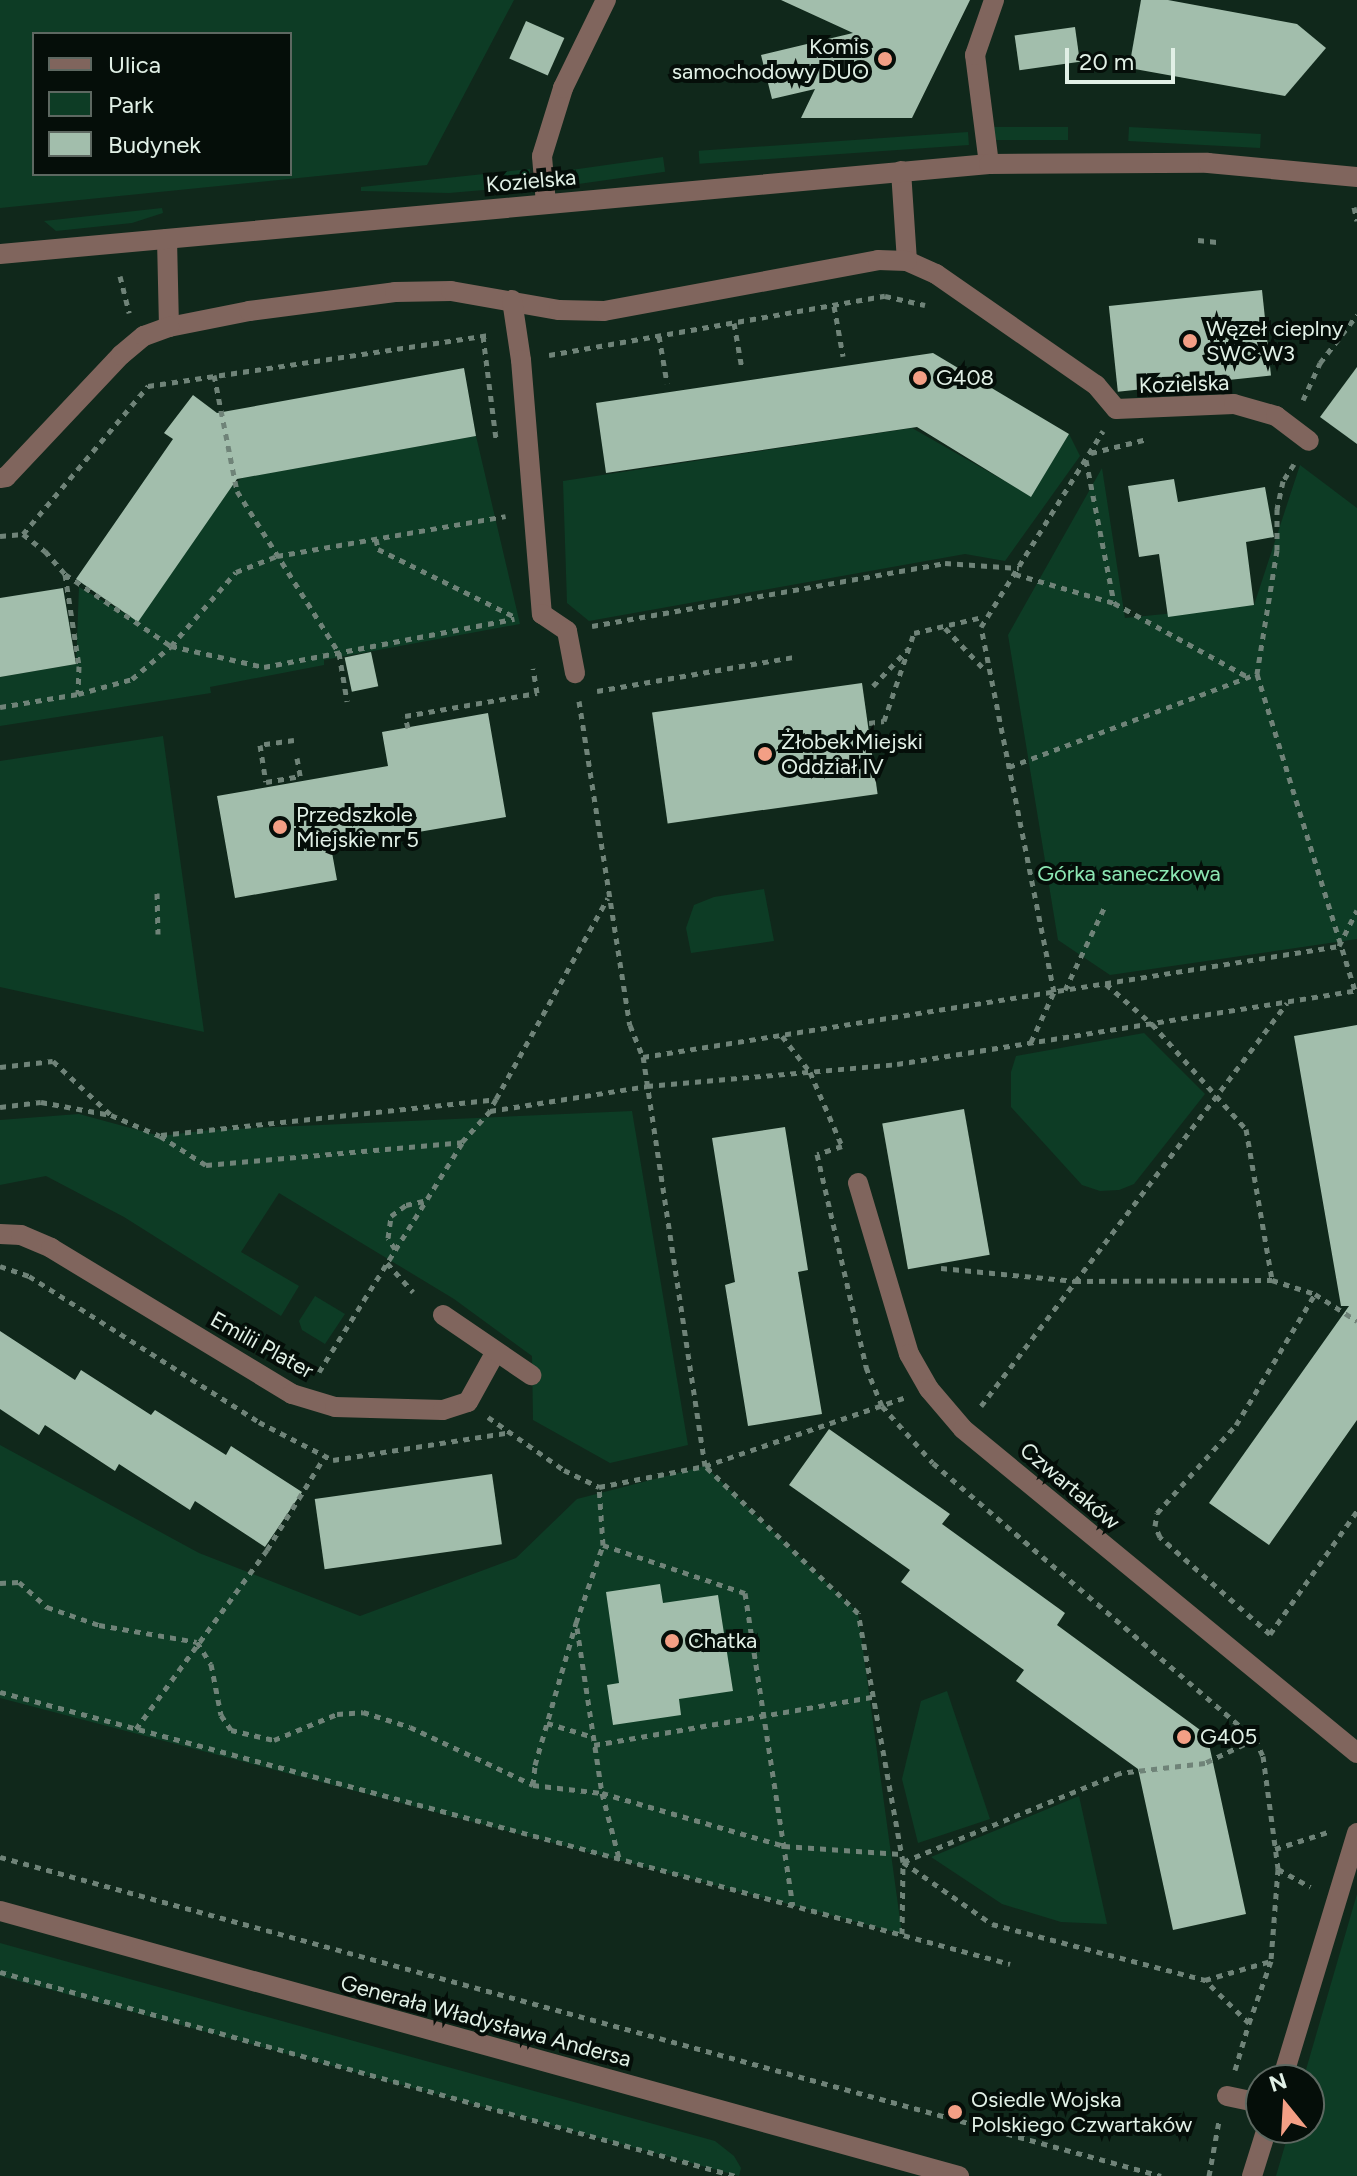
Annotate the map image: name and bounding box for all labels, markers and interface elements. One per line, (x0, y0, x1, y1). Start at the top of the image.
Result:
legend (32, 32, 292, 176)
scale bar (1069, 32, 1179, 82)
place label: Komis samochodowy DUO (672, 33, 869, 84)
text: 20 m (1079, 47, 1134, 76)
text: Ulica (108, 50, 161, 79)
marker: Komis samochodowy DUO (876, 50, 894, 68)
text: Park (108, 90, 154, 119)
text: Budynek (108, 130, 201, 159)
street label: Kozielska (485, 164, 577, 198)
place label: Węzeł cieplny SWC W3 (1206, 315, 1343, 366)
marker: Węzeł cieplny SWC W3 (1181, 332, 1199, 350)
place label: G408 (936, 365, 994, 391)
marker: G408 (911, 369, 929, 387)
street label: Kozielska (1138, 369, 1230, 399)
place label: Żłobek Miejski Oddział IV (781, 728, 923, 780)
marker: Żłobek Miejski Oddział IV (756, 745, 774, 763)
place label: Przedszkole Miejskie nr 5 (296, 801, 419, 852)
marker: Przedszkole Miejskie nr 5 (271, 818, 289, 836)
park label: Górka saneczkowa (1037, 861, 1221, 887)
street label: Emilii Plater (206, 1306, 318, 1384)
street label: Czwartaków (1015, 1437, 1125, 1535)
place label: Chatka (688, 1628, 757, 1654)
marker: Chatka (663, 1632, 681, 1650)
place label: G405 (1200, 1724, 1257, 1750)
marker: G405 (1175, 1728, 1193, 1746)
street label: Generała Władysława Andersa (338, 1969, 634, 2073)
north arrow (1245, 2064, 1325, 2144)
text: N (1266, 2067, 1290, 2098)
place label: Osiedle Wojska Polskiego Czwartaków (971, 2086, 1192, 2138)
marker: Osiedle Wojska Polskiego Czwartaków (946, 2103, 964, 2121)

